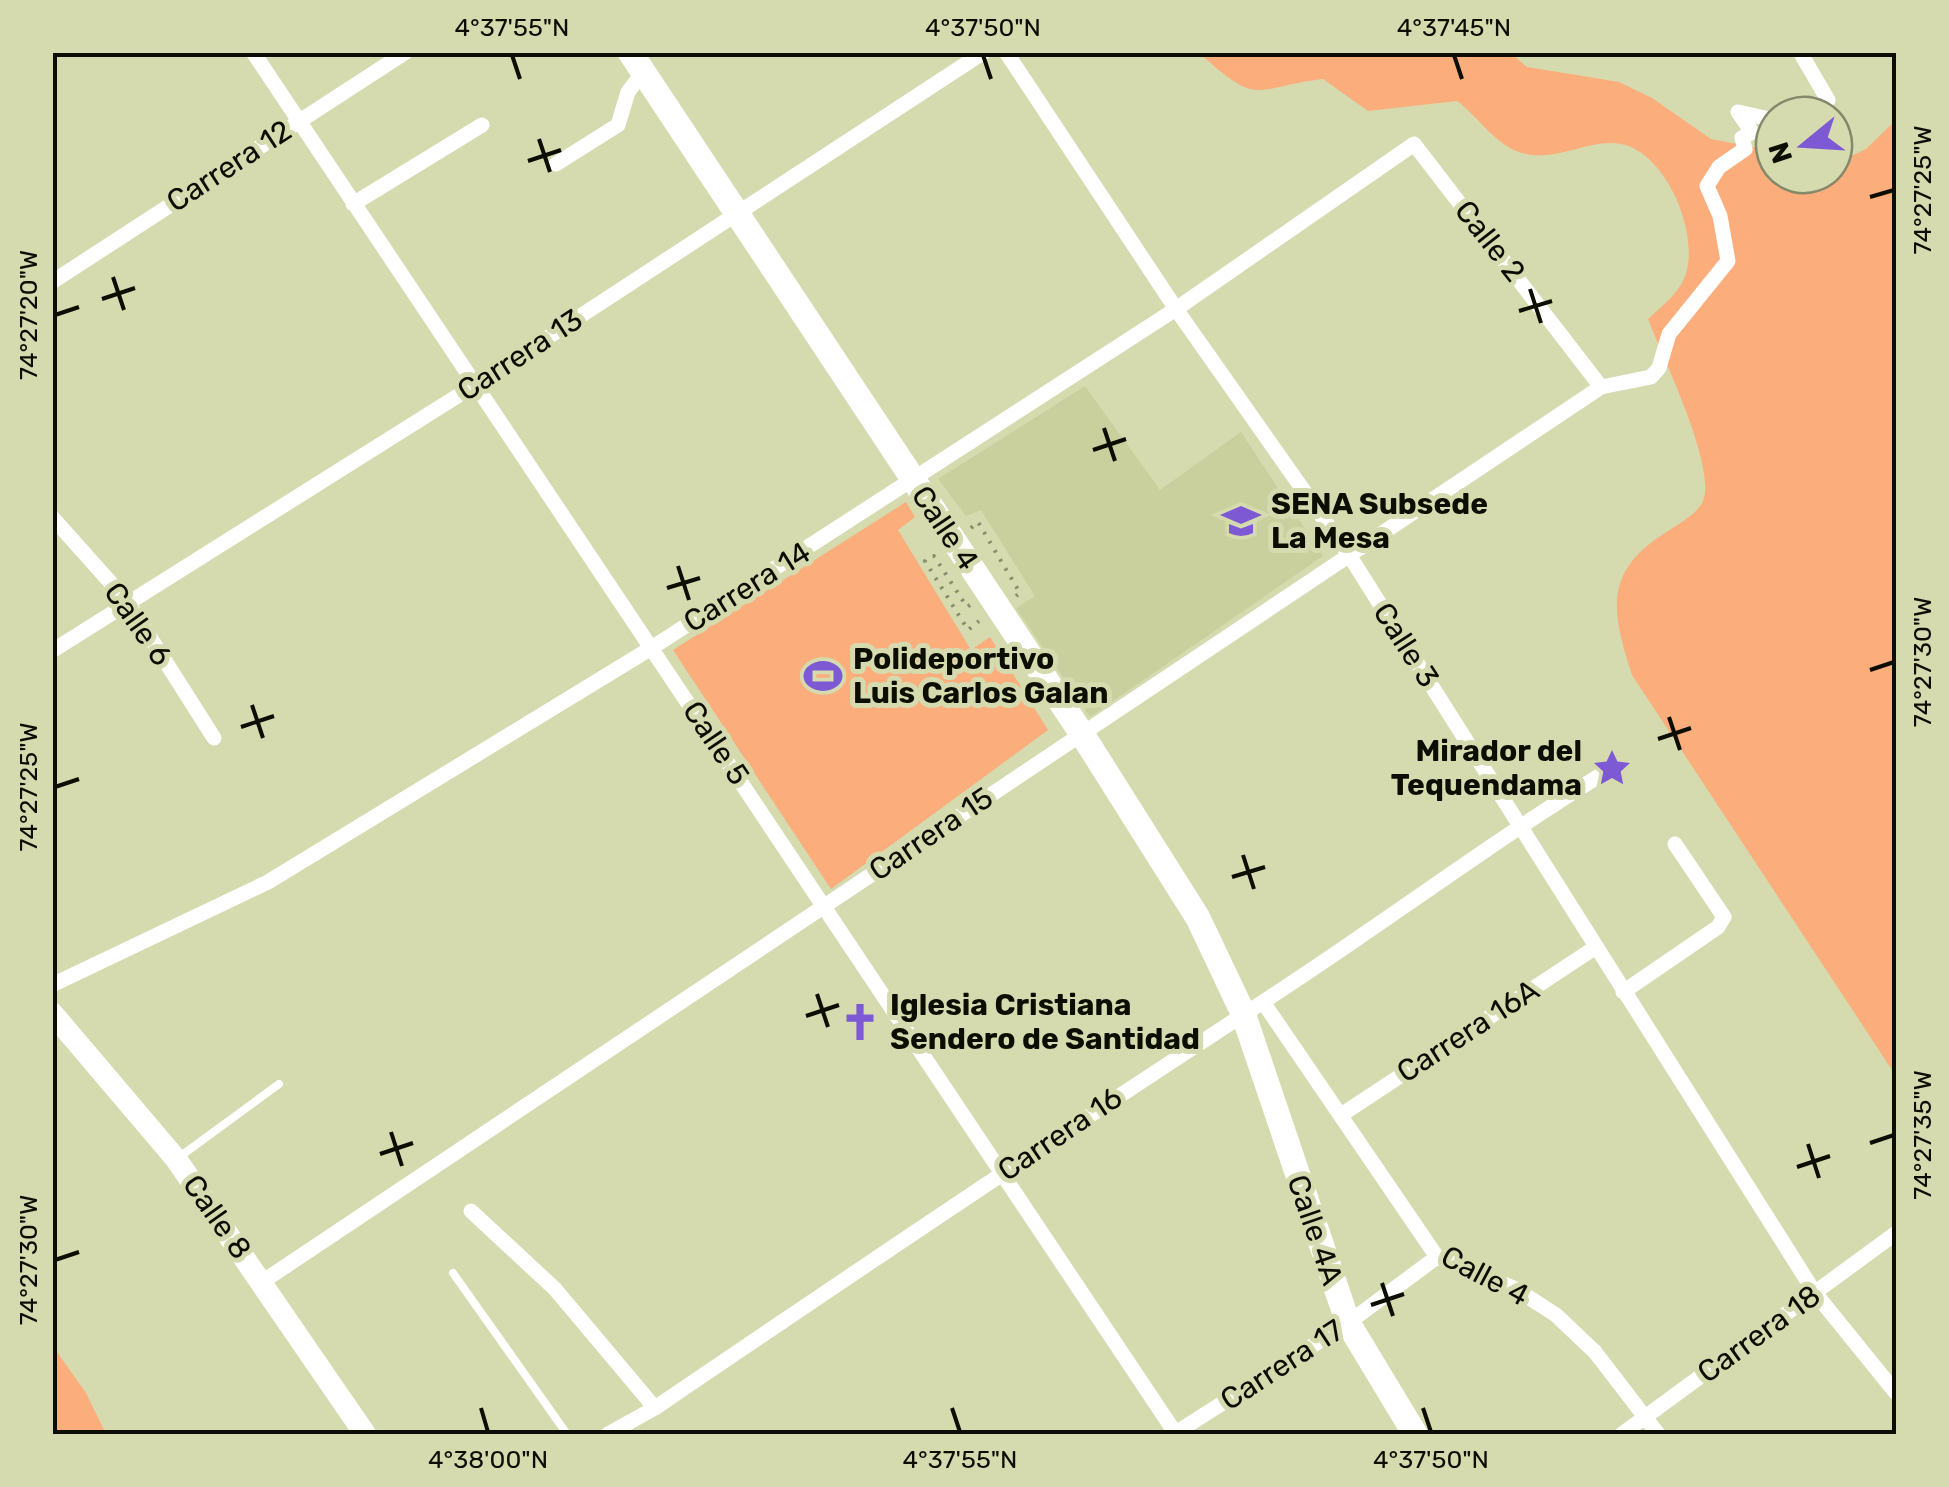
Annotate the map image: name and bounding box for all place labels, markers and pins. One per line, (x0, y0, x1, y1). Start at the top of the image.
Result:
place label: SENA Subsede La Mesa (1271, 486, 1488, 556)
school or university icon: SENA Subsede La Mesa (1220, 500, 1262, 542)
place label: Polideportivo Luis Carlos Galan (853, 641, 1109, 711)
sports icon: Polideportivo Luis Carlos Galan (802, 655, 844, 697)
place label: Mirador del Tequendama (1391, 733, 1582, 803)
place icon: Mirador del Tequendama (1591, 747, 1633, 789)
place label: Iglesia Cristiana Sendero de Santidad (890, 987, 1200, 1057)
church icon: Iglesia Cristiana Sendero de Santidad (839, 1001, 881, 1043)

